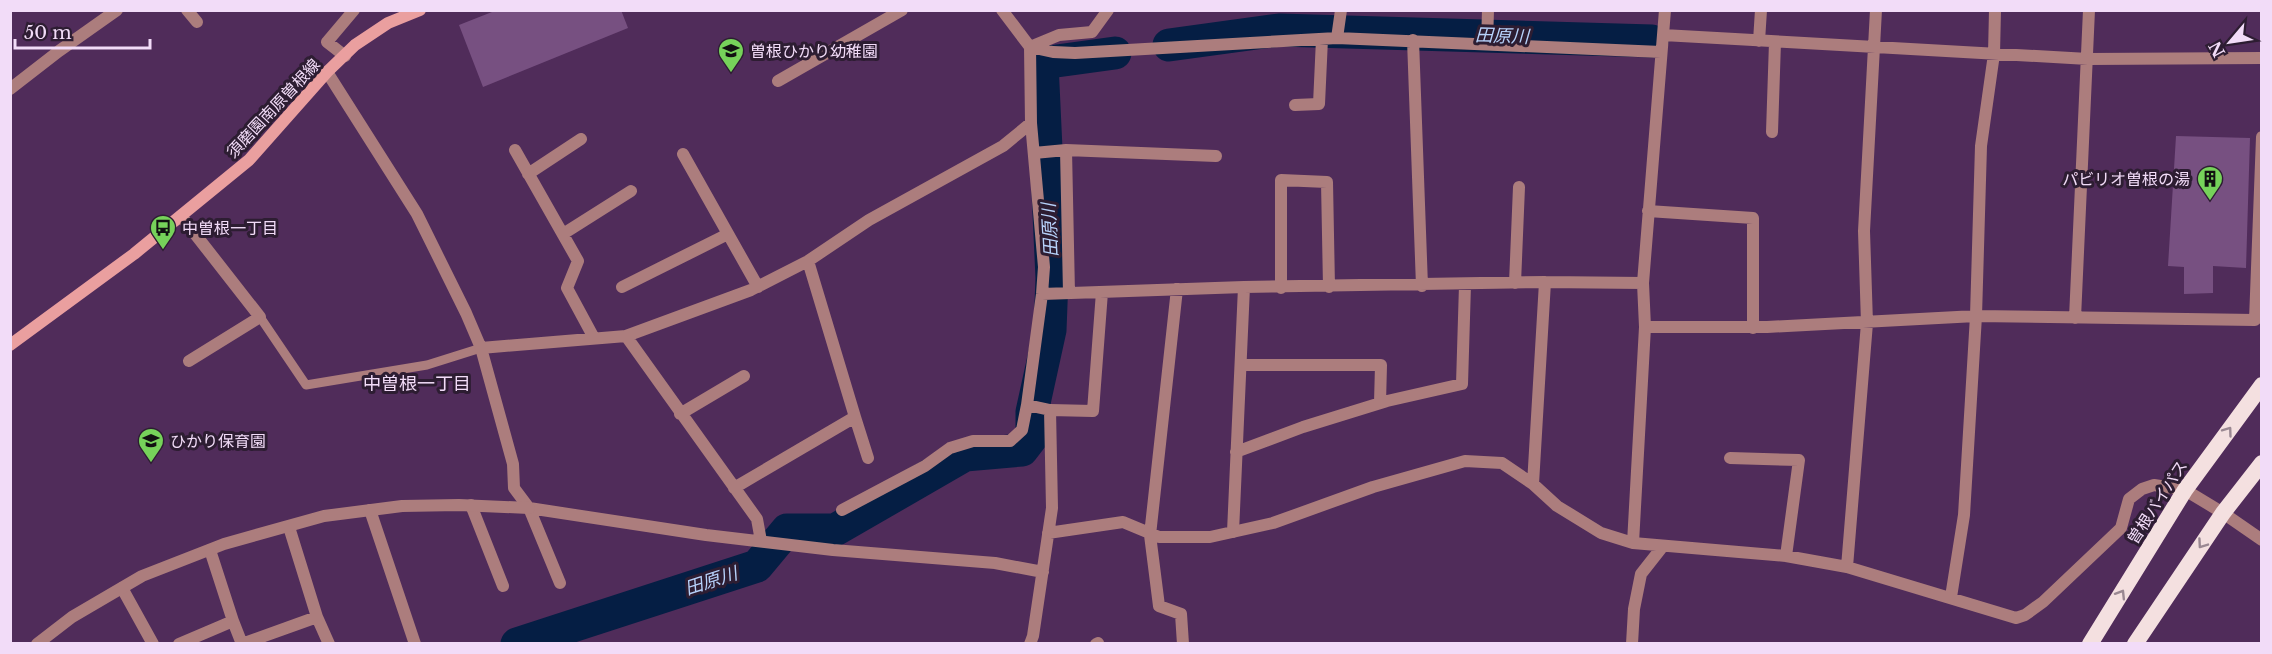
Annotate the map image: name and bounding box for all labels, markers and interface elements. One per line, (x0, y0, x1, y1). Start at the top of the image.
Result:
scale bar (15, 12, 150, 50)
north arrow (2200, 12, 2260, 72)
text: 50 m (24, 22, 72, 44)
water label: 田原川 (1475, 24, 1531, 48)
school or university icon: 曽根ひかり幼稚園 (716, 36, 746, 74)
text: N (2204, 38, 2229, 61)
place label: 曽根ひかり幼稚園 (750, 41, 878, 61)
street label: 須磨園南原曽根線 (222, 54, 324, 162)
building icon: パビリオ曽根の湯 (2195, 164, 2225, 202)
place label: パビリオ曽根の湯 (2062, 169, 2190, 189)
water label: 田原川 (1037, 200, 1062, 258)
bus stop icon: 中曽根一丁目 (148, 213, 178, 251)
place label: 中曽根一丁目 (182, 218, 278, 238)
district label: 中曽根一丁目 (363, 373, 471, 395)
school or university icon: ひかり保育園 (136, 426, 166, 464)
one-way arrow (2221, 426, 2232, 437)
place label: ひかり保育園 (170, 431, 266, 451)
street label: 曽根バイパス (2123, 456, 2191, 548)
one-way arrow (2198, 538, 2209, 549)
water label: 田原川 (682, 562, 742, 600)
one-way arrow (2113, 590, 2125, 600)

